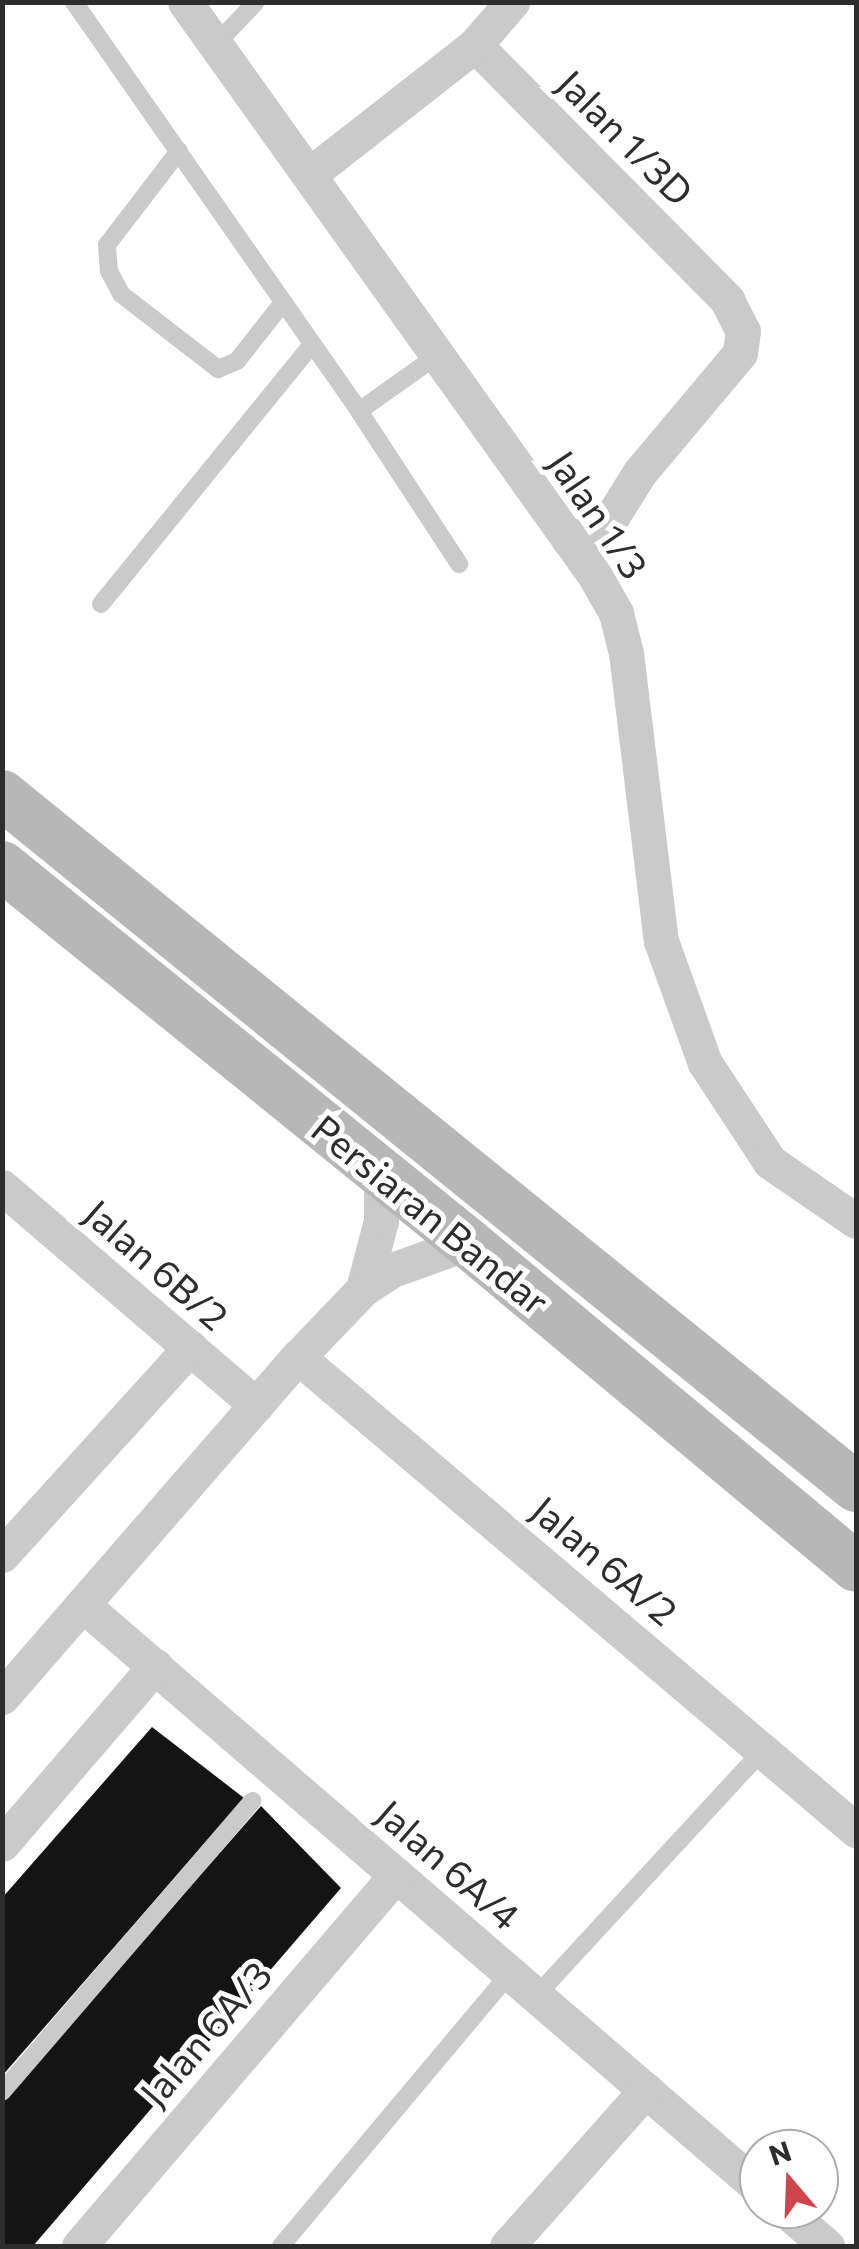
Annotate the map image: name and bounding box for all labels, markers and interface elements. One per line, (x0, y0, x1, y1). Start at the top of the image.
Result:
street label: Jalan 1/3D (549, 60, 703, 214)
street label: Jalan 1/3 (540, 441, 658, 587)
street label: Persiaran Bandar (303, 1105, 559, 1323)
street label: Jalan 6B/2 (76, 1189, 238, 1339)
street label: Jalan 6A/2 (523, 1486, 687, 1634)
street label: Jalan 6A/4 (368, 1789, 530, 1939)
street label: Jalan 6A/3 (130, 1951, 280, 2115)
north arrow (739, 2129, 839, 2229)
text: N (764, 2133, 795, 2172)

